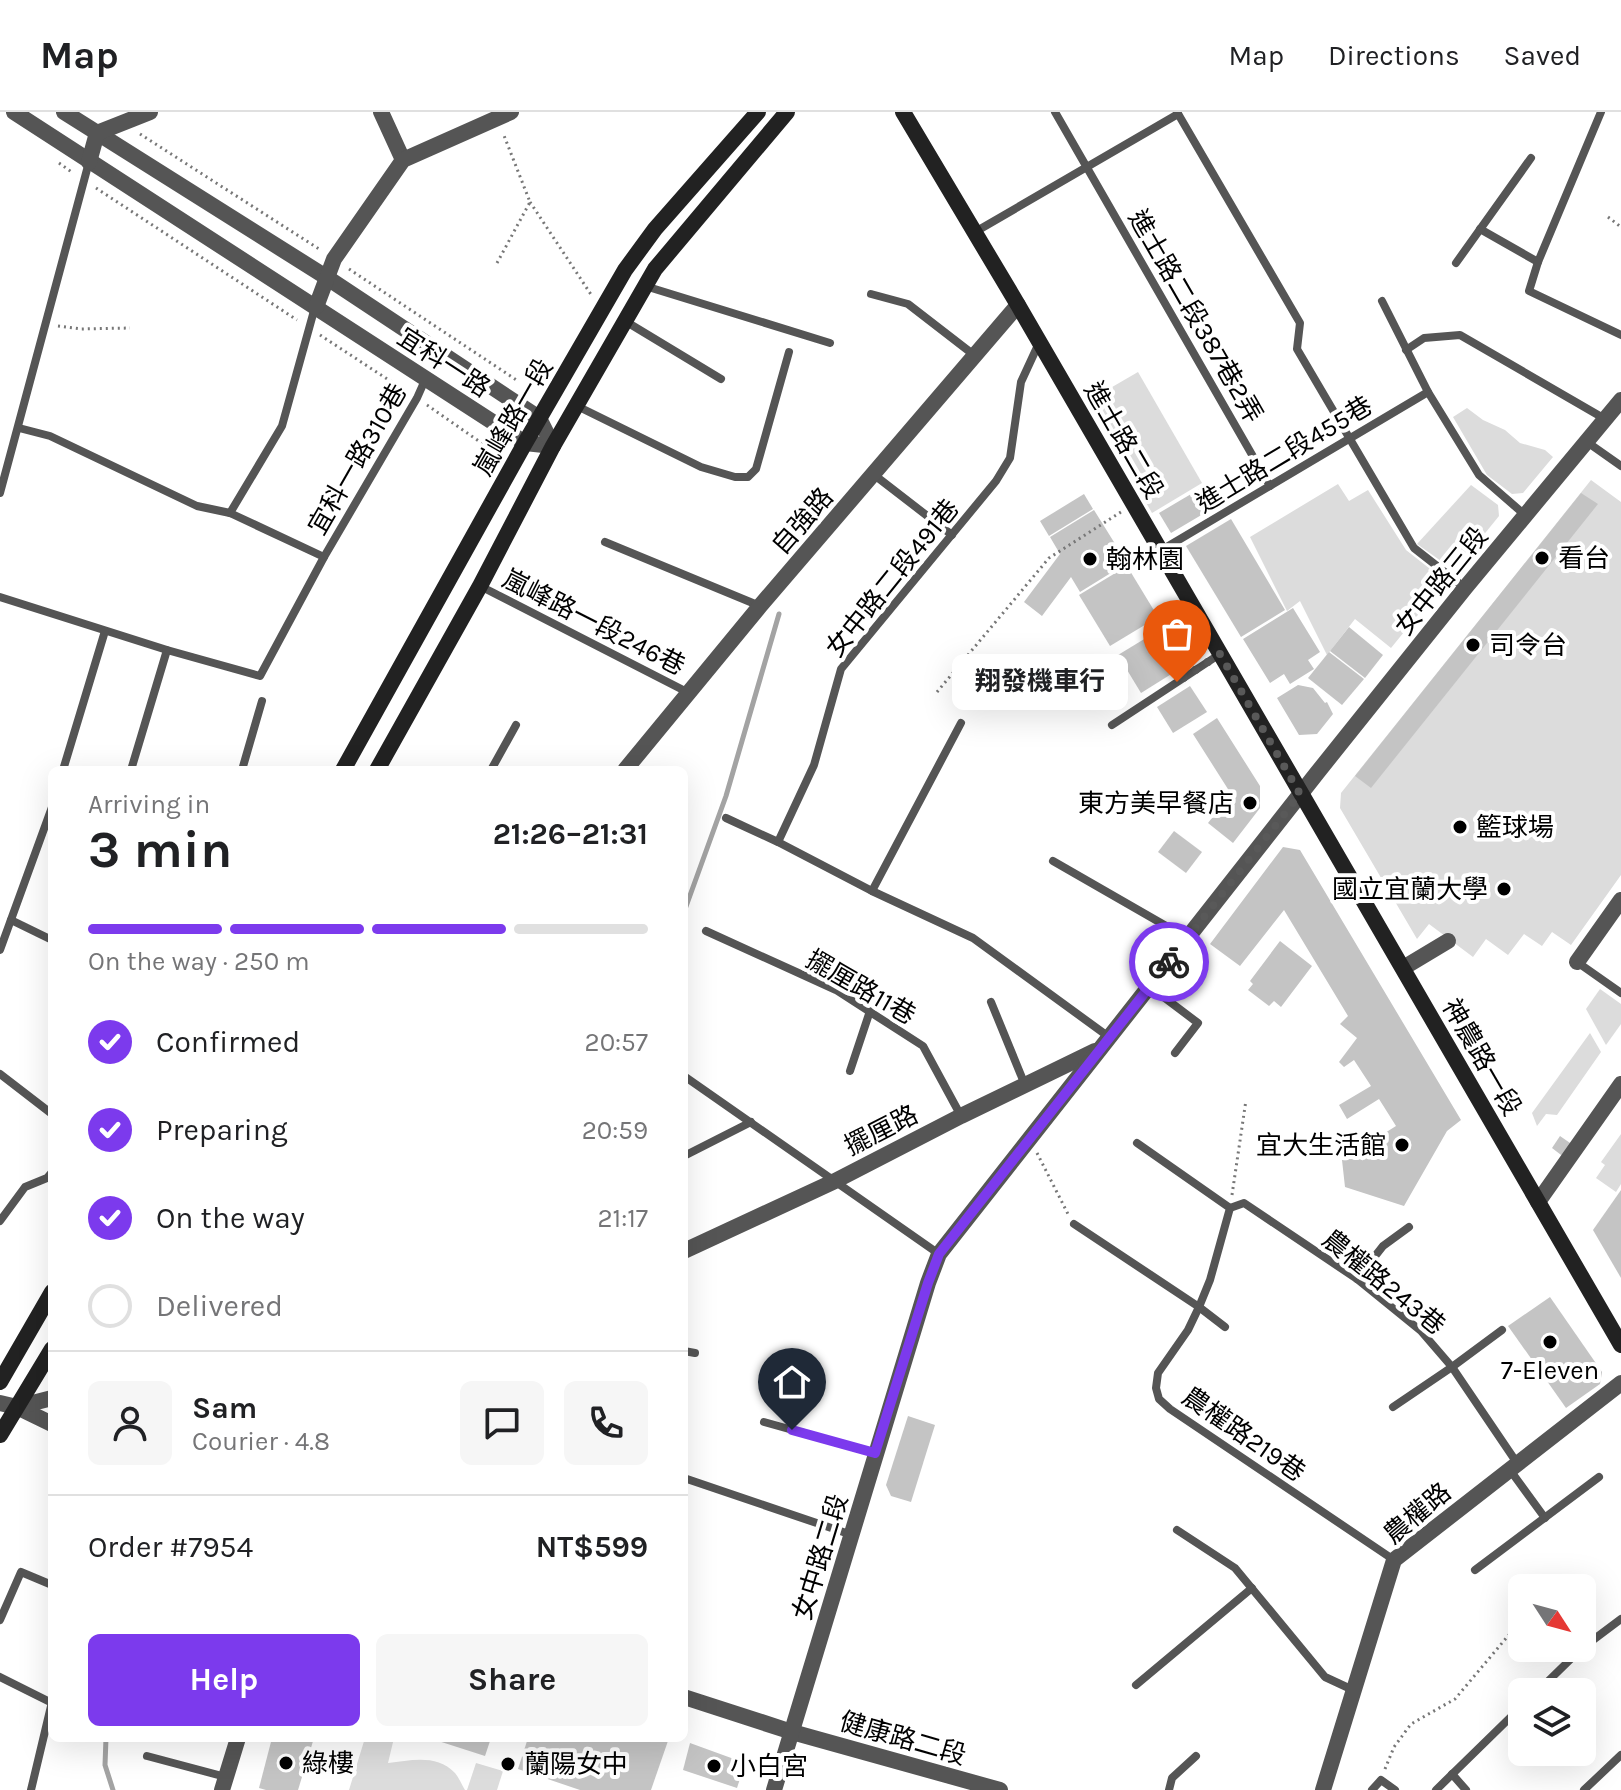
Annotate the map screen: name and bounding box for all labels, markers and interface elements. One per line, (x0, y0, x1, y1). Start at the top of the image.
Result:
text: Map (40, 33, 119, 78)
text: Map (1229, 39, 1284, 72)
text: Directions (1328, 39, 1460, 72)
text: Saved (1504, 39, 1581, 72)
street label: 進士路二段387巷2弄 (1122, 204, 1269, 428)
street label: 宜科一路 (392, 321, 496, 404)
street label: 嵐峰路一段 (468, 353, 559, 481)
street label: 進士路二段 (1078, 376, 1169, 504)
street label: 宜科一路310巷 (302, 378, 413, 540)
street label: 進士路二段455巷 (1191, 390, 1378, 519)
street label: 自強路 (765, 482, 840, 561)
street label: 女中路二段491巷 (819, 493, 966, 664)
street label: 女中路三段 (1388, 521, 1494, 642)
place label: 看台 (1558, 543, 1610, 574)
place label: 翰林園 (1106, 544, 1184, 575)
marker: 看台 (1533, 549, 1551, 567)
marker: 翰林園 (1081, 550, 1099, 568)
street label: 嵐峰路一段246巷 (497, 563, 690, 682)
pin (1143, 600, 1211, 682)
icon: bag (1155, 612, 1199, 656)
place label: 司令台 (1489, 630, 1567, 661)
marker: 司令台 (1464, 636, 1482, 654)
callout: 翔發機車行 (953, 654, 1129, 710)
text: 翔發機車行 (975, 666, 1105, 697)
place label: 東方美早餐店 (1078, 788, 1234, 819)
text: Arriving in (88, 789, 210, 820)
marker: 東方美早餐店 (1241, 794, 1259, 812)
place label: 籃球場 (1476, 812, 1554, 843)
text: 21:26–21:31 (493, 816, 648, 852)
marker: 籃球場 (1451, 818, 1469, 836)
text: 3 min (88, 819, 232, 880)
place label: 國立宜蘭大學 (1332, 874, 1488, 905)
marker: 國立宜蘭大學 (1495, 880, 1513, 898)
courier (1129, 922, 1209, 1002)
icon: bike (1147, 940, 1191, 984)
street label: 擺厘路11巷 (801, 944, 921, 1031)
text: On the way · 250 m (88, 946, 310, 977)
street label: 神農路一段 (1436, 993, 1527, 1121)
icon: check (88, 1020, 132, 1064)
text: Confirmed (156, 1024, 300, 1060)
text: 20:57 (585, 1027, 648, 1058)
street label: 擺厘路 (839, 1099, 923, 1162)
icon: check (88, 1108, 132, 1152)
text: Preparing (156, 1112, 288, 1148)
text: 20:59 (582, 1115, 648, 1146)
place label: 宜大生活館 (1256, 1130, 1386, 1161)
marker: 宜大生活館 (1393, 1136, 1411, 1154)
icon: check (88, 1196, 132, 1240)
text: On the way (156, 1200, 305, 1236)
text: 21:17 (598, 1203, 648, 1234)
street label: 農權路243巷 (1316, 1223, 1451, 1341)
text: Delivered (156, 1288, 283, 1324)
marker: 7-Eleven (1541, 1333, 1559, 1351)
pin (758, 1348, 826, 1430)
place label: 7-Eleven (1501, 1355, 1599, 1386)
icon: home (770, 1360, 814, 1404)
button: person (88, 1381, 172, 1465)
button: chat (460, 1381, 544, 1465)
button: phone (564, 1381, 648, 1465)
street label: 農權路219巷 (1176, 1381, 1311, 1488)
text: Sam (192, 1390, 257, 1426)
text: Courier · 4.8 (192, 1426, 330, 1457)
street label: 農權路 (1377, 1476, 1457, 1550)
street label: 女中路二段 (787, 1490, 854, 1624)
text: Order #7954 (88, 1529, 253, 1565)
text: NT$599 (536, 1529, 648, 1565)
north arrow (1508, 1574, 1596, 1662)
map controls (1508, 1574, 1596, 1766)
button: Help (88, 1634, 360, 1726)
button: Share (376, 1634, 648, 1726)
button: layers (1508, 1678, 1596, 1766)
street label: 健康路二段 (836, 1706, 970, 1771)
place label: 綠樓 (302, 1748, 354, 1779)
place label: 蘭陽女中 (524, 1749, 628, 1780)
place label: 小白宮 (730, 1751, 808, 1782)
marker: 綠樓 (277, 1754, 295, 1772)
marker: 蘭陽女中 (499, 1755, 517, 1773)
marker: 小白宮 (705, 1757, 723, 1775)

